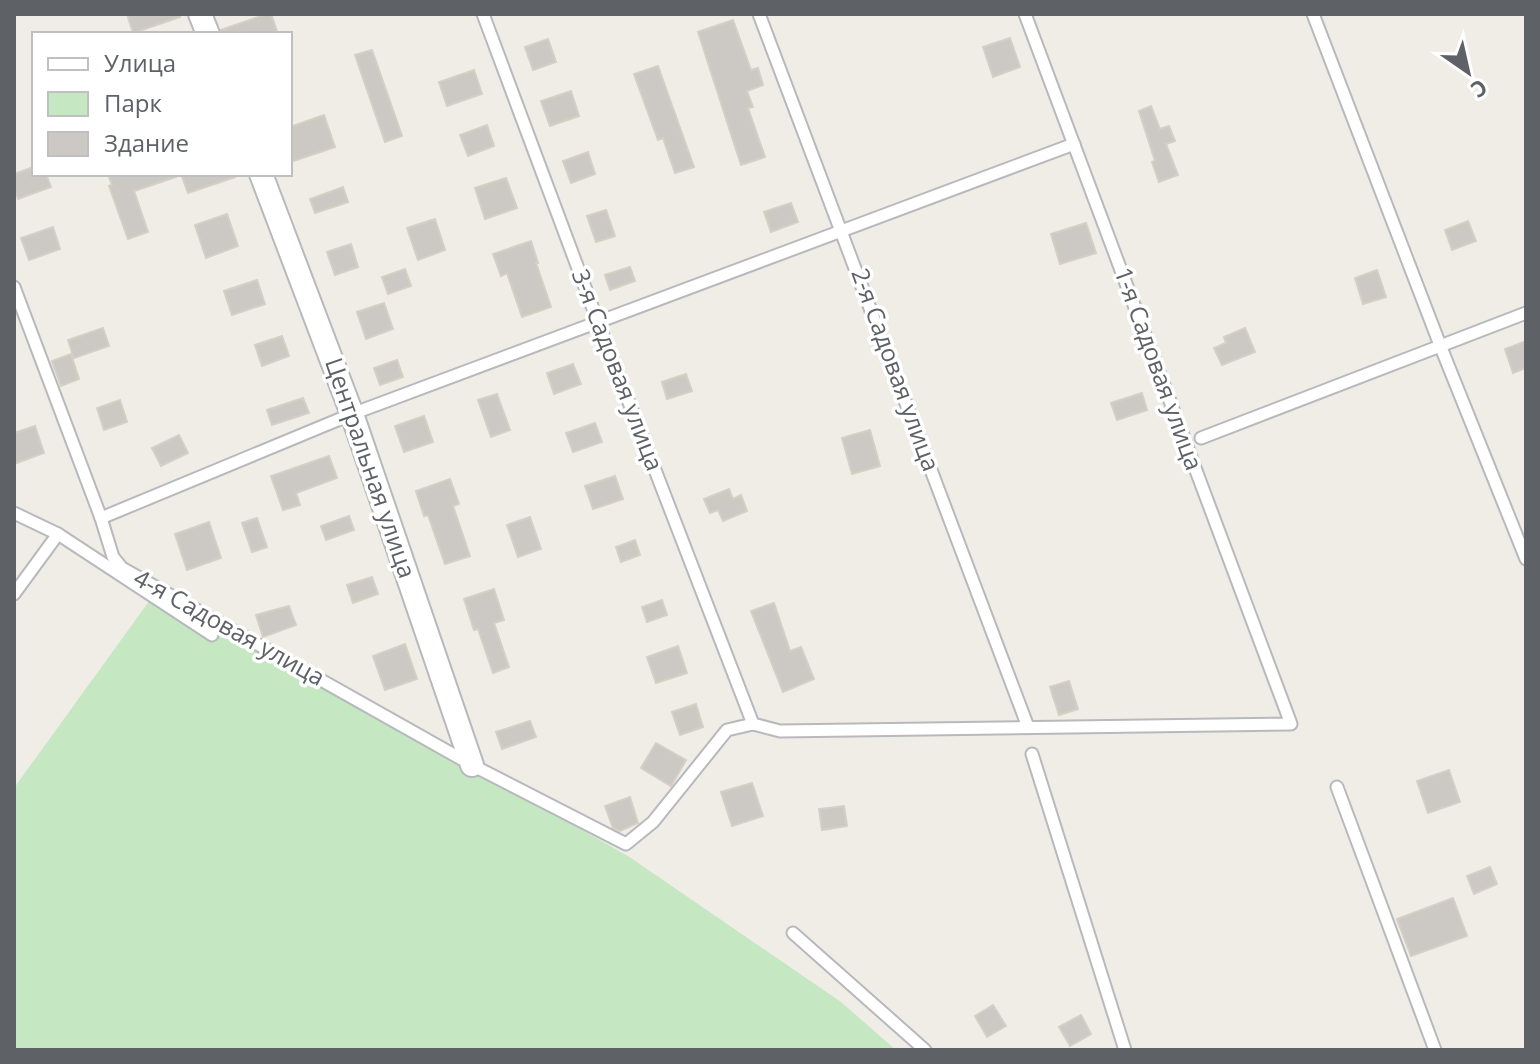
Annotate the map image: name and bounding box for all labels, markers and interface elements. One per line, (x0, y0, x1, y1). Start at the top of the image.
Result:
legend (32, 32, 292, 176)
north arrow (1428, 32, 1508, 112)
text: Улица (104, 46, 176, 79)
text: С (1466, 73, 1494, 106)
text: Парк (104, 86, 162, 119)
text: Здание (104, 126, 189, 159)
street label: 1-я Садовая улица (1107, 262, 1211, 475)
street label: 2-я Садовая улица (844, 263, 948, 476)
street label: 3-я Садовая улица (565, 264, 672, 475)
street label: Центральная улица (318, 353, 425, 582)
street label: 4-я Садовая улица (128, 560, 331, 693)

